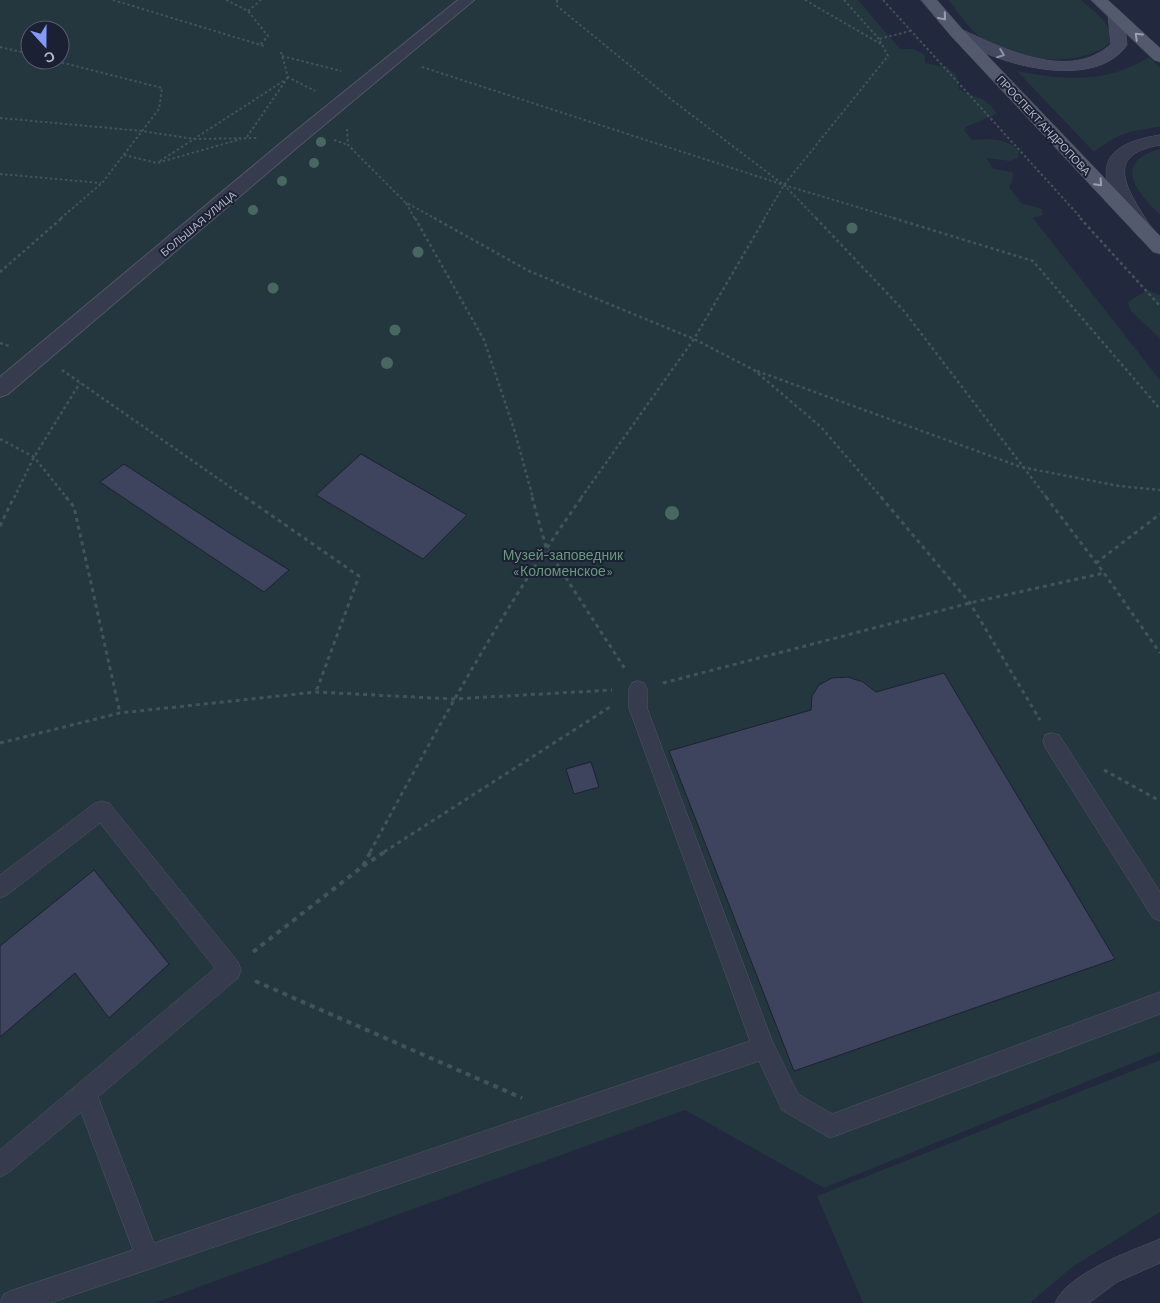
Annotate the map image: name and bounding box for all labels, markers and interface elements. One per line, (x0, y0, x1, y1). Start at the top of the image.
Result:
one-way arrow (938, 11, 947, 20)
north arrow (20, 20, 70, 70)
one-way arrow (1135, 33, 1144, 42)
text: С (42, 48, 58, 67)
one-way arrow (996, 48, 1005, 58)
street label: ПРОСПЕКТ АНДРОПОВА (994, 73, 1094, 178)
one-way arrow (1093, 177, 1102, 186)
street label: БОЛЬШАЯ УЛИЦА (158, 187, 239, 258)
park label: Музей-заповедник «Коломенское» (503, 546, 624, 579)

